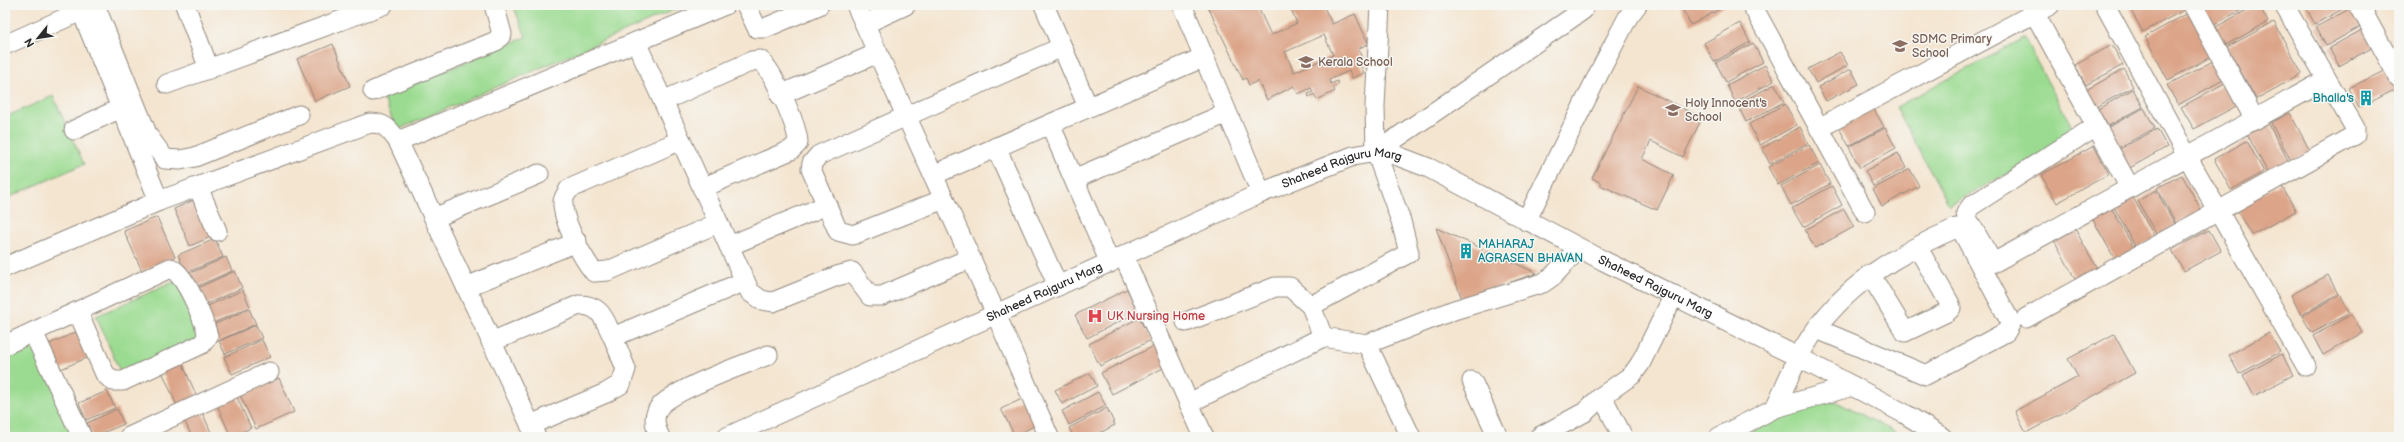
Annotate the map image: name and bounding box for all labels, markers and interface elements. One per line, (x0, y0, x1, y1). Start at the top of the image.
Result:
north arrow (18, 18, 58, 58)
place label: SDMC Primary School (1912, 32, 1992, 61)
text: N (22, 36, 37, 50)
school or university icon: SDMC Primary School (1891, 37, 1909, 55)
school or university icon: Kerala School (1297, 53, 1315, 71)
place label: Kerala School (1318, 55, 1393, 70)
building icon: Bhalla's (2357, 89, 2375, 107)
place label: Bhalla's (2312, 91, 2354, 106)
place label: Holy Innocent's School (1685, 96, 1767, 125)
school or university icon: Holy Innocent's School (1664, 101, 1682, 119)
street label: Shaheed Rajguru Marg (1280, 145, 1404, 192)
place label: MAHARAJ AGRASEN BHAVAN (1478, 237, 1583, 266)
building icon: MAHARAJ AGRASEN BHAVAN (1457, 242, 1475, 260)
street label: Shaheed Rajguru Marg (1595, 252, 1715, 322)
street label: Shaheed Rajguru Marg (984, 259, 1105, 325)
hospital icon: UK Nursing Home (1086, 307, 1104, 325)
place label: UK Nursing Home (1107, 309, 1205, 324)

